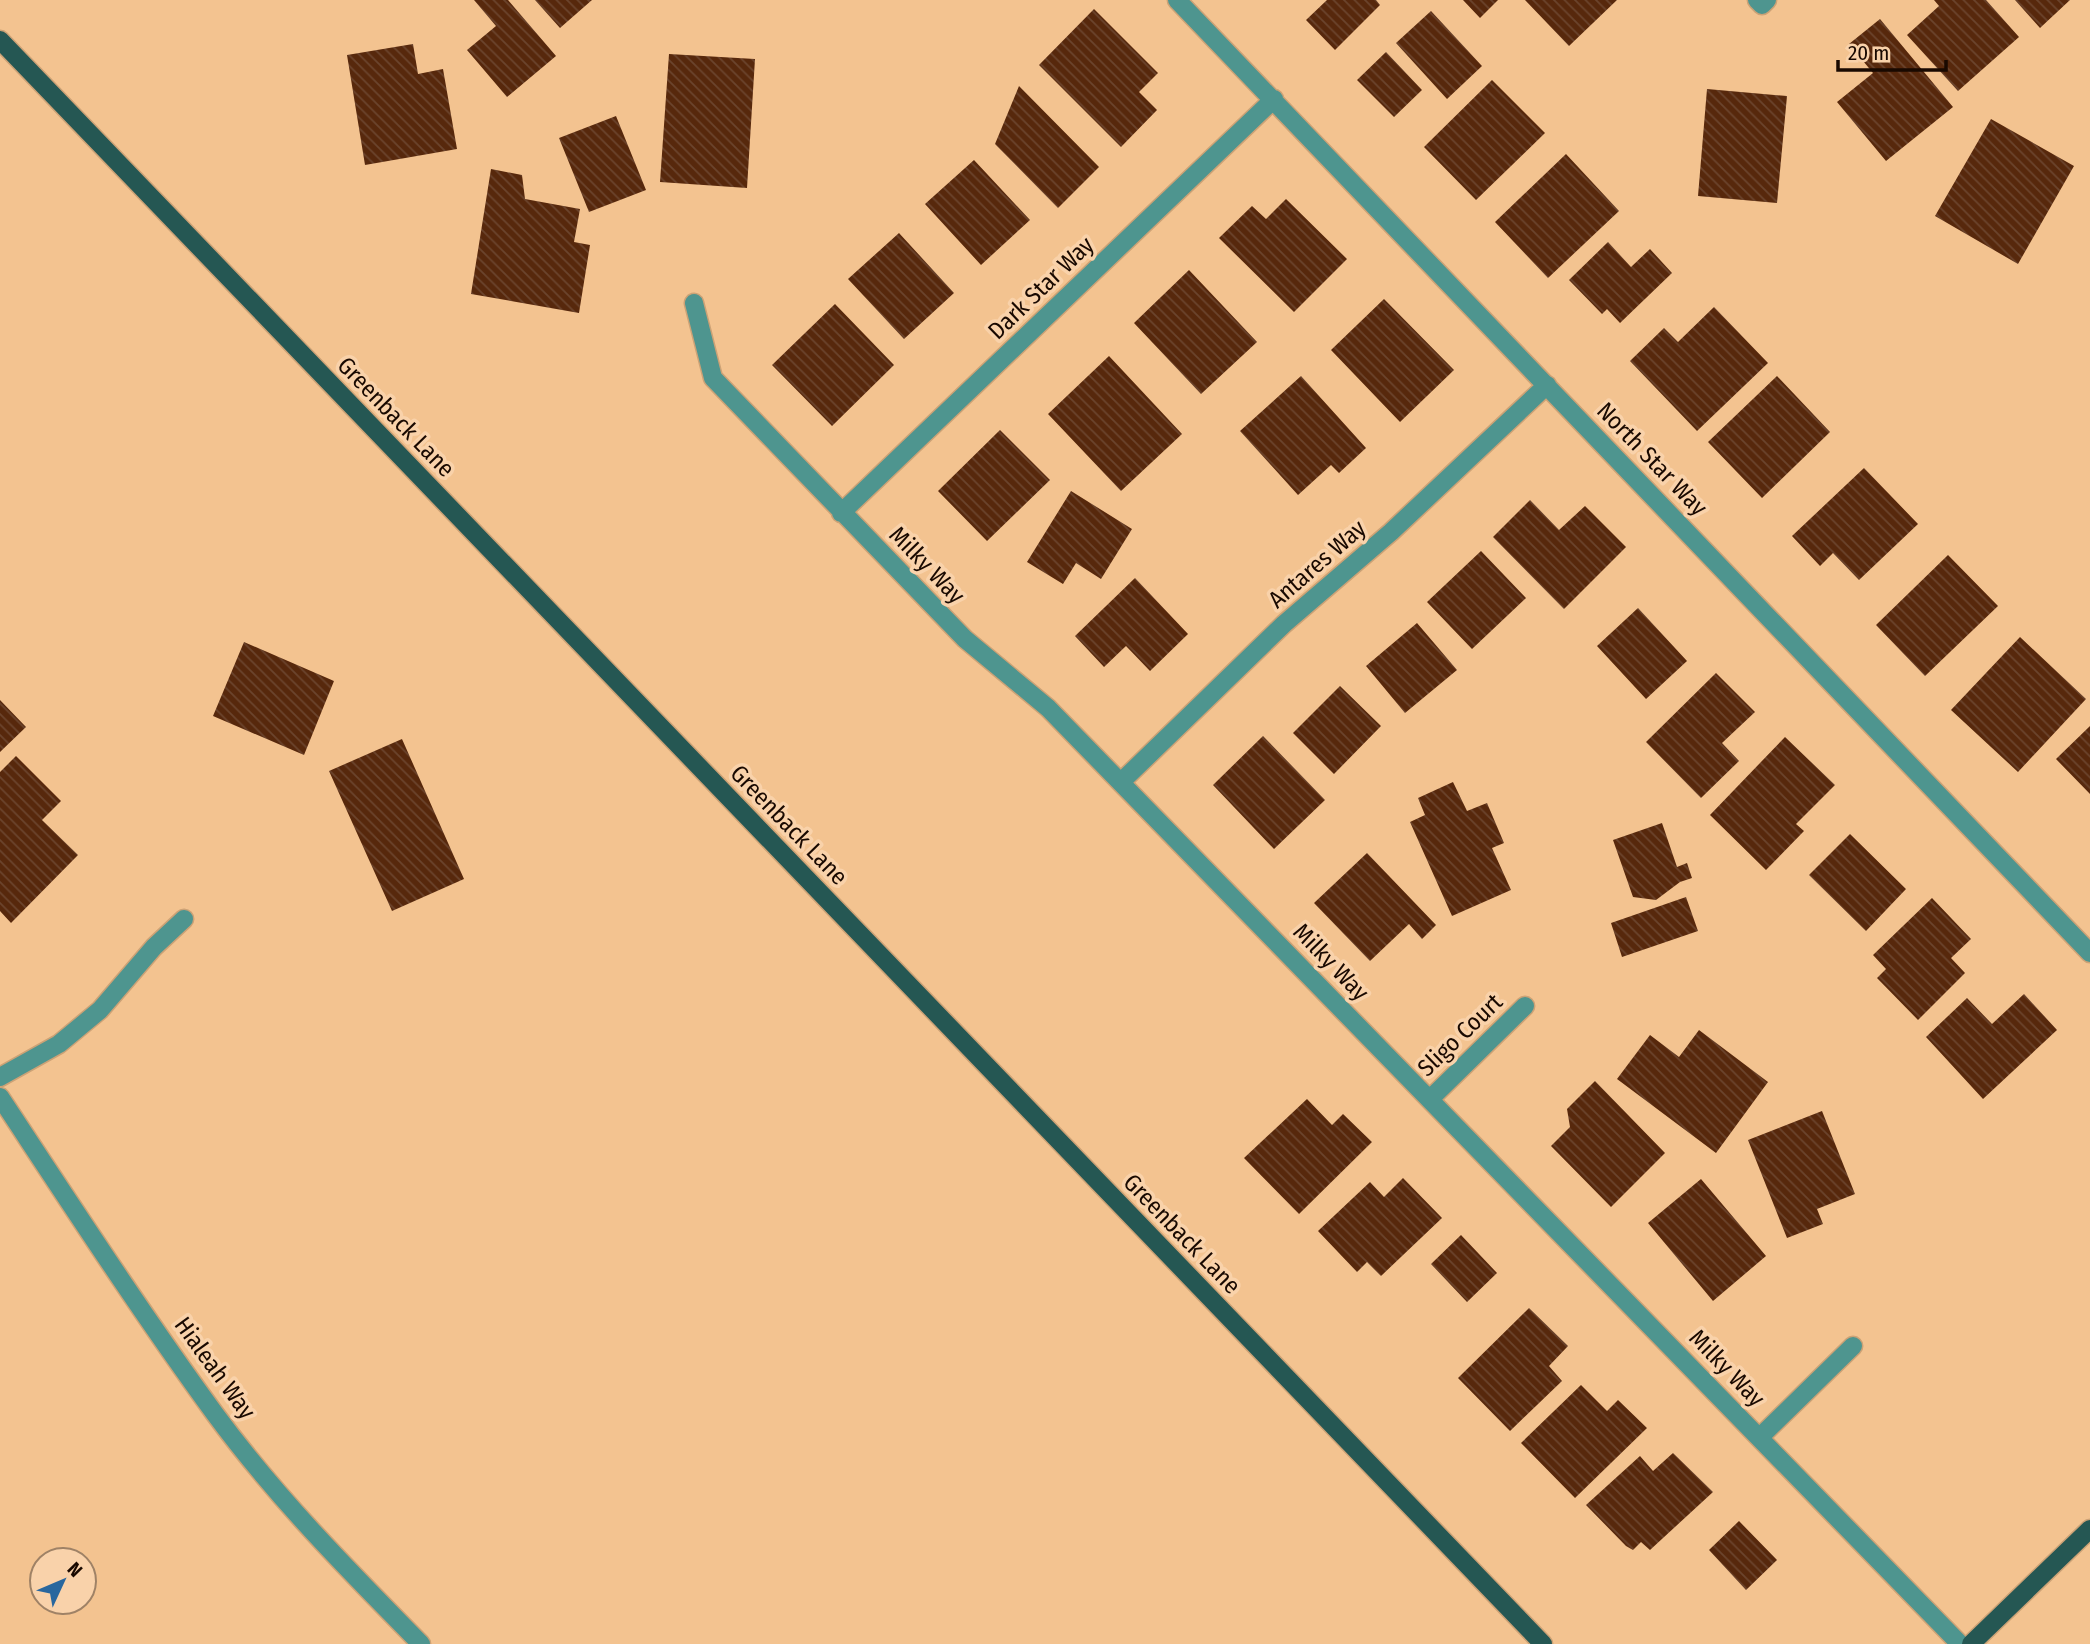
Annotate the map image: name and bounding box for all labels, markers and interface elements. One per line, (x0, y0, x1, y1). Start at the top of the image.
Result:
scale bar (1838, 28, 1946, 72)
text: 20 m (1848, 40, 1889, 66)
street label: Dark Star Way (983, 231, 1100, 345)
street label: Greenback Lane (332, 351, 460, 483)
street label: North Star Way (1591, 397, 1713, 522)
street label: Antares Way (1263, 514, 1372, 614)
street label: Milky Way (883, 521, 971, 610)
street label: Greenback Lane (725, 759, 853, 891)
street label: Milky Way (1287, 918, 1375, 1007)
street label: Sligo Court (1412, 988, 1508, 1082)
street label: Greenback Lane (1118, 1168, 1246, 1300)
street label: Hialeah Way (169, 1311, 262, 1425)
street label: Milky Way (1683, 1324, 1771, 1413)
north arrow (28, 1546, 98, 1616)
text: N (63, 1557, 87, 1582)

